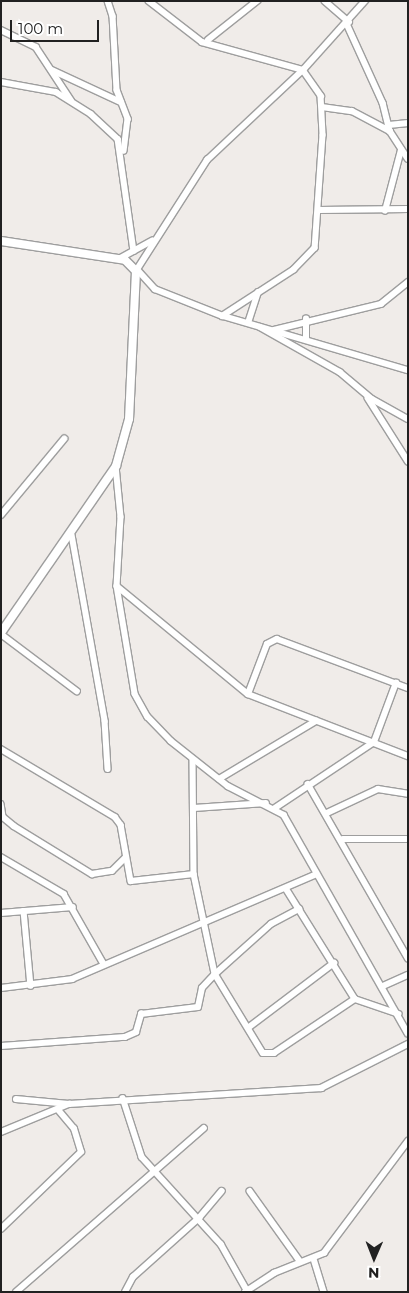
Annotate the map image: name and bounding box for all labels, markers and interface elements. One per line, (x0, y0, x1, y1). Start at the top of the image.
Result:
scale bar (12, 10, 101, 42)
text: 100 m (18, 19, 63, 38)
north arrow (349, 1233, 399, 1283)
text: N (368, 1264, 380, 1282)

